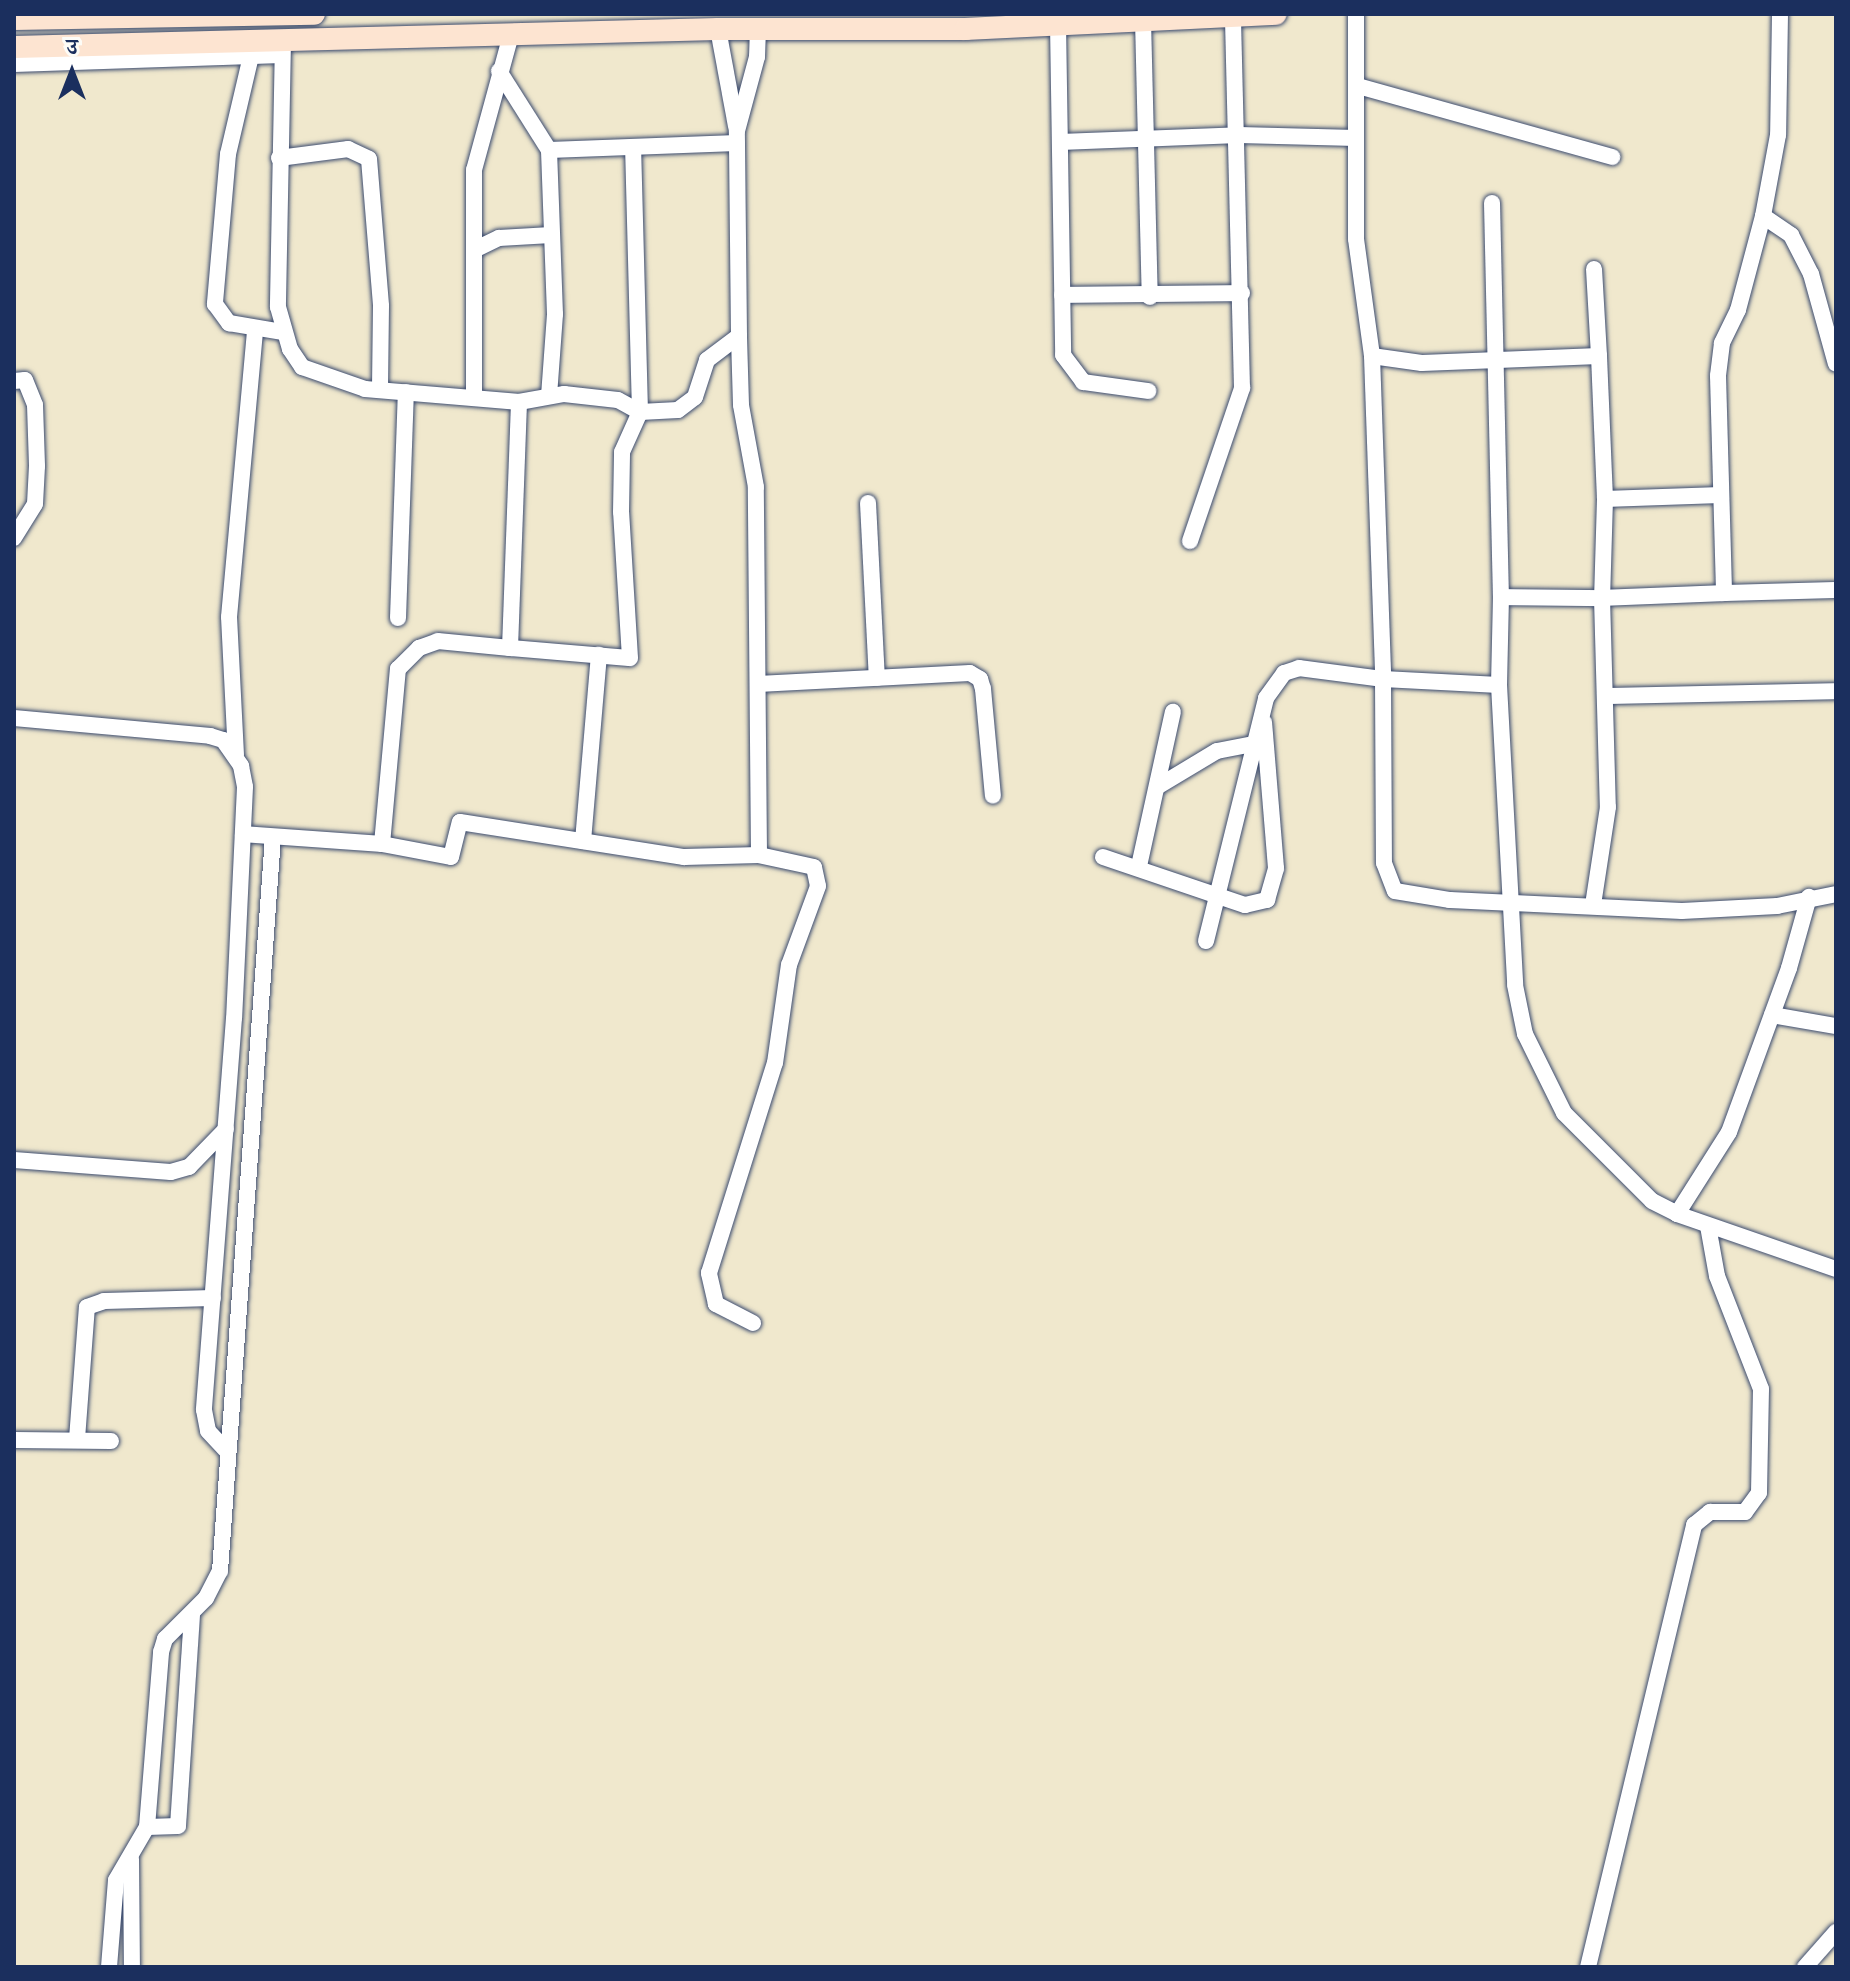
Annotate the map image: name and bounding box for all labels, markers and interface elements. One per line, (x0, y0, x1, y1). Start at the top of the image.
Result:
north arrow (32, 32, 112, 112)
text: उ (66, 34, 78, 61)

